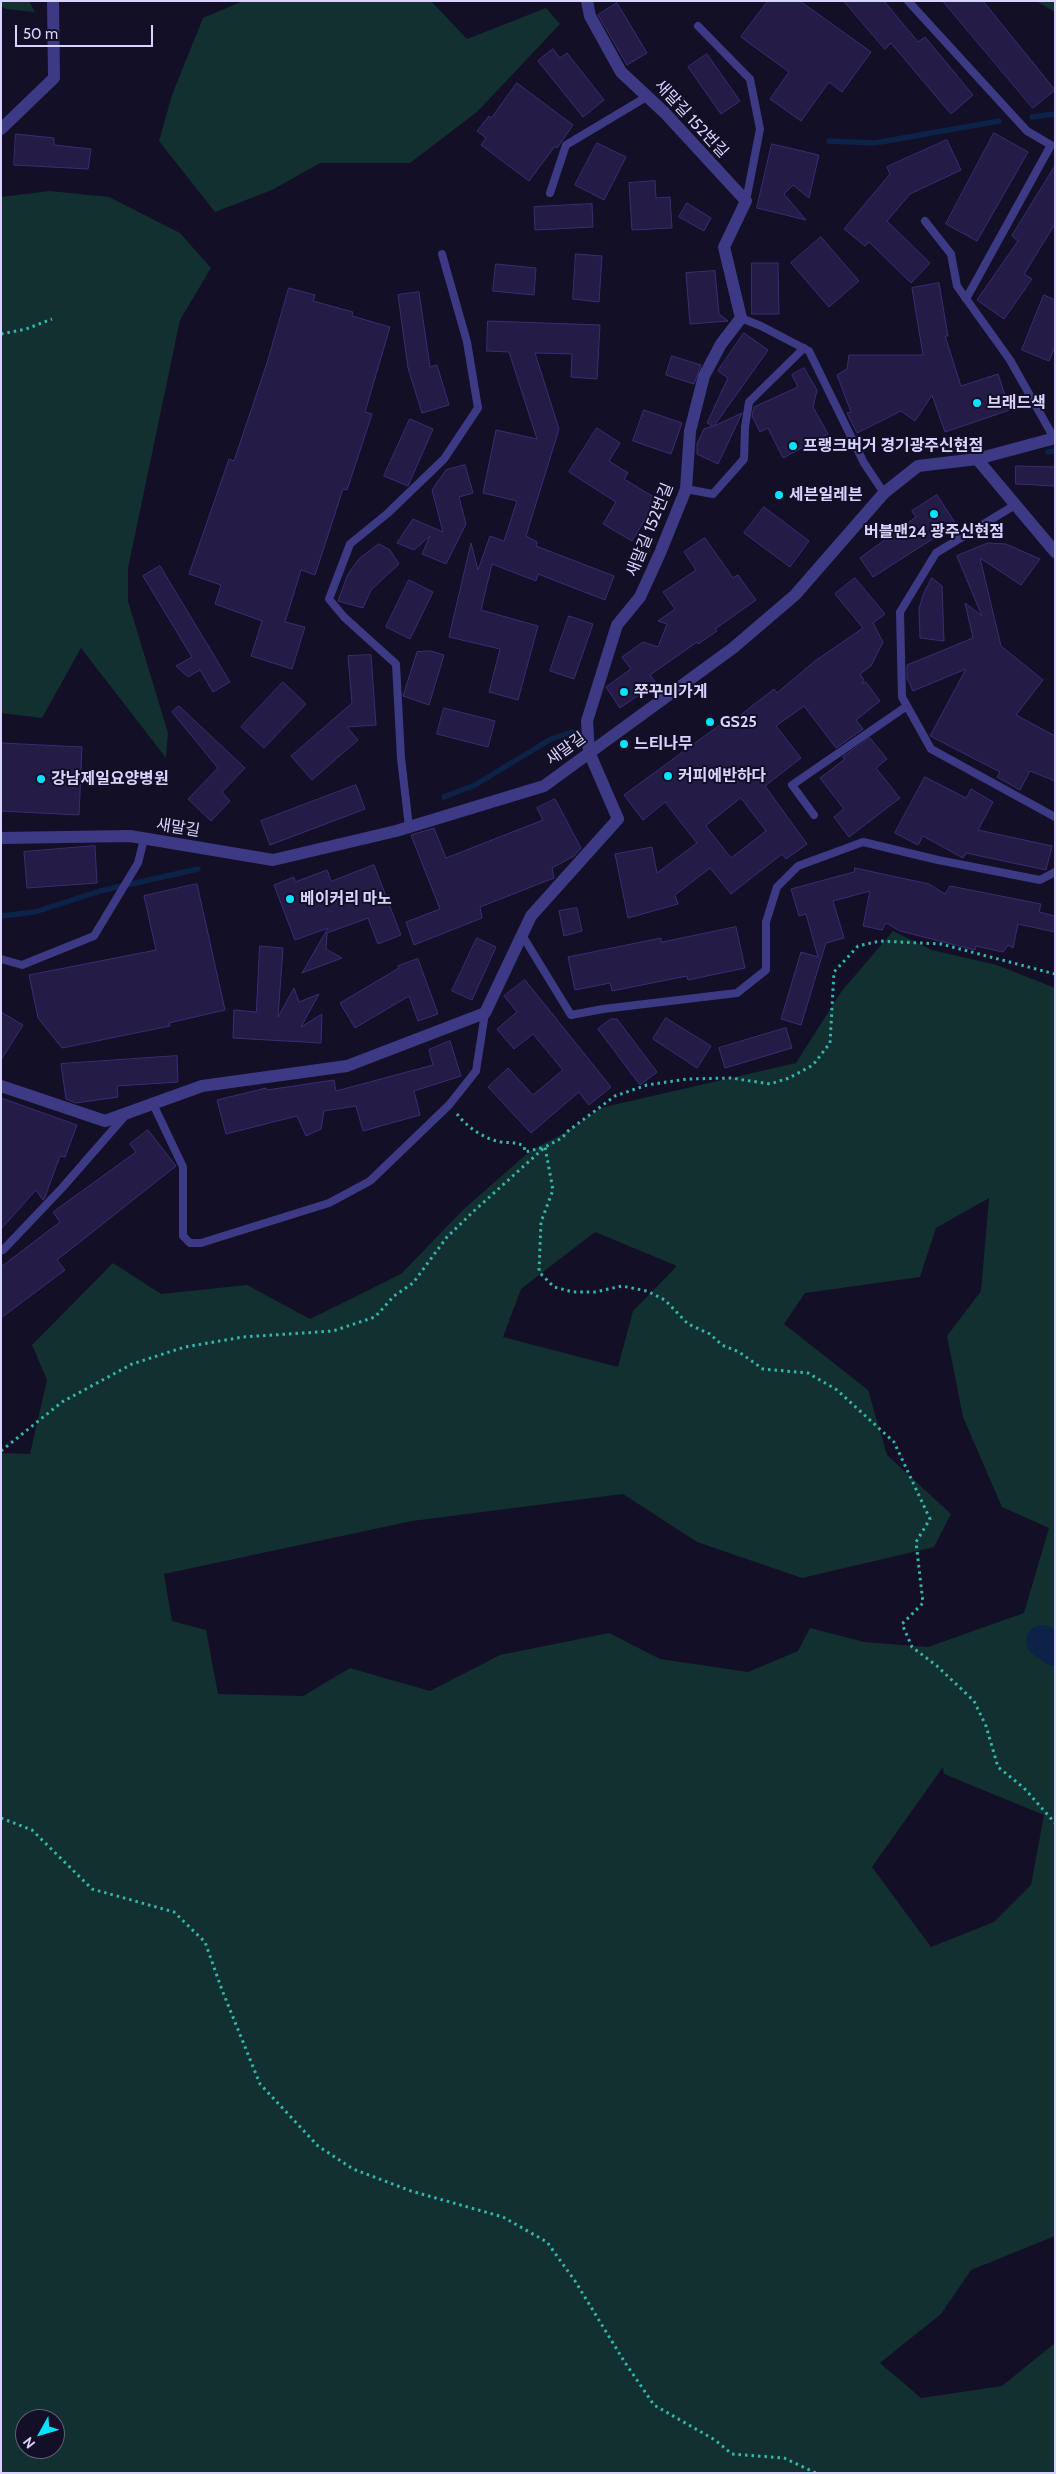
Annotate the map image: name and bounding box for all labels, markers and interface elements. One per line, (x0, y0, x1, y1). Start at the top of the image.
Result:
scale bar (18, 15, 155, 47)
text: 50 m (23, 25, 58, 43)
street label: 새말길 152번길 (650, 76, 732, 162)
place label: 브래드색 (987, 393, 1046, 413)
marker: 브래드색 (971, 397, 983, 409)
place label: 프랭크버거 경기광주신현점 (803, 436, 983, 456)
marker: 프랭크버거 경기광주신현점 (787, 440, 799, 452)
street label: 새말길 152번길 (622, 480, 678, 580)
place label: 세븐일레븐 (789, 485, 863, 505)
marker: 세븐일레븐 (773, 489, 785, 501)
marker: 버블맨24 광주신현점 (928, 508, 940, 520)
place label: 버블맨24 광주신현점 (864, 522, 1004, 542)
place label: 쭈꾸미가게 (634, 682, 708, 702)
marker: 쭈꾸미가게 (618, 686, 630, 698)
place label: GS25 (720, 712, 757, 732)
marker: GS25 (704, 716, 716, 728)
street label: 새말길 (542, 728, 590, 770)
place label: 느티나무 (634, 734, 693, 754)
marker: 느티나무 (618, 738, 630, 750)
place label: 커피에반하다 (678, 766, 766, 786)
place label: 강남제일요양병원 (51, 769, 169, 789)
marker: 커피에반하다 (662, 770, 674, 782)
marker: 강남제일요양병원 (35, 773, 47, 785)
street label: 새말길 (155, 815, 201, 841)
place label: 베이커리 마노 (300, 889, 392, 909)
marker: 베이커리 마노 (284, 893, 296, 905)
north arrow (15, 2409, 65, 2459)
text: N (19, 2433, 39, 2452)

